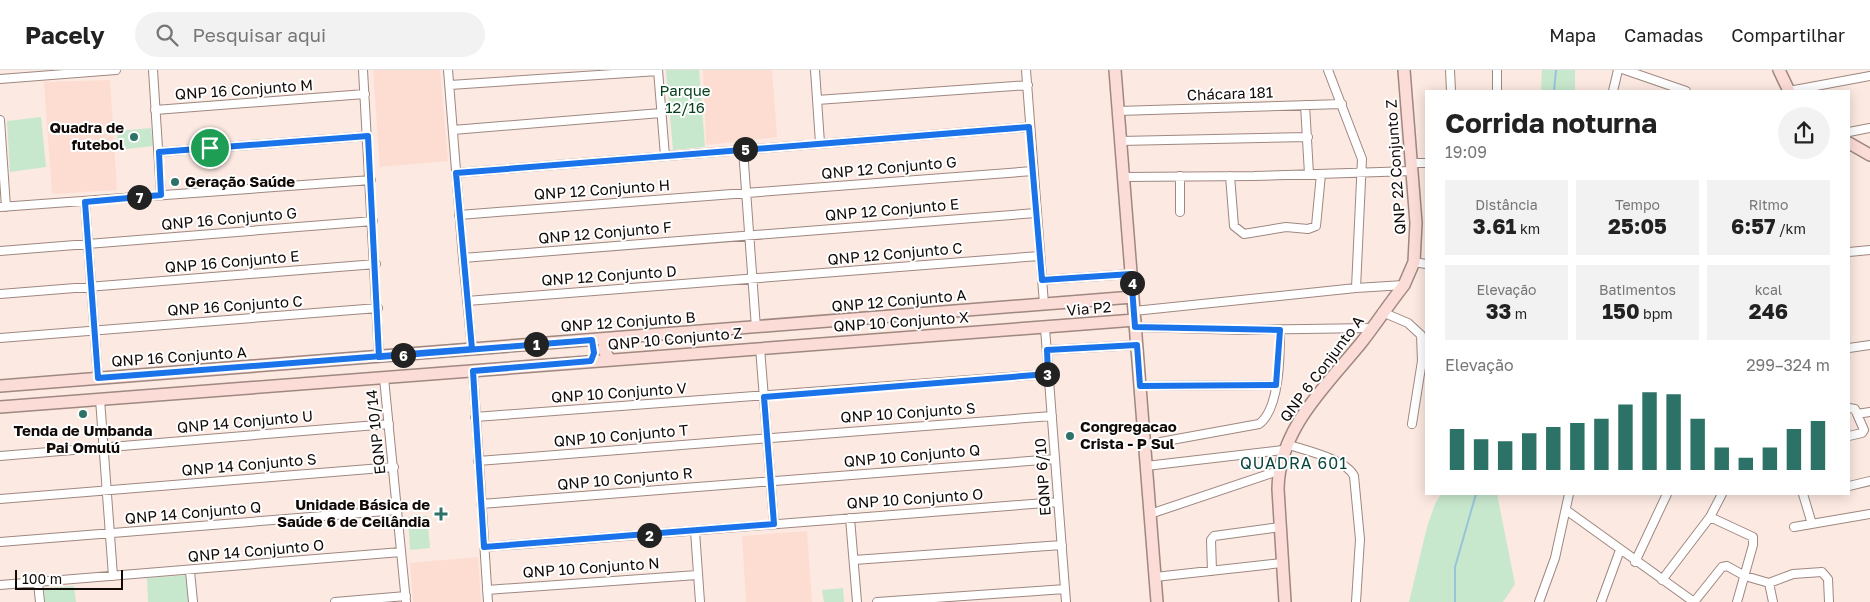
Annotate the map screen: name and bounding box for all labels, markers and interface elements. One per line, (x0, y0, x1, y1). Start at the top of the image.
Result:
search box (135, 12, 485, 57)
text: Pacely (25, 20, 105, 49)
icon: search (153, 21, 181, 49)
text: Pesquisar aqui (193, 23, 326, 46)
text: Mapa (1549, 24, 1596, 46)
text: Camadas (1624, 24, 1703, 46)
text: Compartilhar (1731, 24, 1845, 46)
street label: QNP 16 Conjunto M (174, 75, 314, 103)
park label: Parque 12/16 (660, 81, 711, 116)
street label: Chácara 181 (1187, 83, 1273, 103)
street label: QNP 22 Conjunto Z (1381, 99, 1409, 235)
text: Corrida noturna (1445, 106, 1657, 139)
button: share (1778, 107, 1830, 159)
place label: Quadra de futebol (49, 118, 124, 153)
pin (189, 127, 231, 169)
marker: Quadra de futebol (128, 131, 140, 143)
icon: arrive (196, 134, 224, 162)
pin: 5 (732, 136, 758, 162)
text: 5 (741, 141, 750, 158)
text: 19:09 (1445, 142, 1487, 162)
street label: QNP 12 Conjunto G (821, 152, 957, 182)
place label: Geração Saúde (185, 172, 295, 190)
street label: QNP 12 Conjunto H (533, 175, 671, 203)
marker: Geração Saúde (169, 176, 181, 188)
pin: 7 (126, 184, 152, 210)
text: 7 (136, 189, 143, 206)
street label: QNP 12 Conjunto E (824, 194, 960, 224)
text: Distância (1475, 196, 1538, 213)
text: Tempo (1615, 196, 1660, 213)
text: Ritmo (1749, 196, 1788, 213)
street label: QNP 16 Conjunto G (160, 203, 297, 233)
text: 3.61 (1473, 213, 1516, 239)
text: 25:05 (1608, 213, 1667, 239)
text: 6:57 (1731, 213, 1775, 239)
street label: QNP 12 Conjunto F (537, 217, 673, 247)
text: km (1516, 220, 1540, 237)
text: /km (1775, 220, 1806, 237)
street label: QNP 12 Conjunto C (827, 238, 963, 268)
street label: QNP 16 Conjunto E (164, 246, 300, 276)
street label: QNP 12 Conjunto D (541, 261, 677, 289)
pin: 4 (1120, 270, 1144, 296)
text: 4 (1128, 275, 1137, 292)
text: Elevação (1477, 281, 1537, 298)
text: Batimentos (1599, 281, 1676, 298)
text: kcal (1755, 281, 1782, 298)
street label: QNP 12 Conjunto A (831, 285, 967, 315)
street label: QNP 16 Conjunto C (167, 291, 303, 319)
street label: Via P2 (1066, 297, 1112, 319)
text: 33 (1486, 298, 1511, 324)
text: 150 (1602, 298, 1640, 324)
text: 246 (1749, 298, 1788, 324)
text: m (1511, 305, 1527, 322)
text: bpm (1640, 305, 1673, 322)
street label: QNP 12 Conjunto B (560, 307, 696, 335)
street label: QNP 10 Conjunto X (833, 307, 969, 335)
street label: QNP 6 Conjunto A (1275, 312, 1367, 425)
street label: QNP 10 Conjunto Z (607, 323, 743, 353)
pin: 1 (524, 332, 548, 356)
text: 1 (533, 336, 540, 353)
street label: QNP 16 Conjunto A (111, 342, 247, 370)
pin: 6 (390, 342, 416, 368)
text: 6 (399, 347, 408, 364)
text: Elevação (1445, 355, 1514, 375)
text: 299–324 m (1746, 355, 1830, 375)
pin: 3 (1034, 362, 1060, 386)
text: 3 (1043, 366, 1052, 383)
street label: QNP 10 Conjunto V (551, 378, 687, 406)
street label: EQNP 10/14 (362, 389, 388, 475)
street label: QNP 10 Conjunto S (840, 398, 976, 426)
street label: QNP 14 Conjunto U (176, 406, 314, 436)
marker: Tenda de Umbanda Pai Omulú (77, 408, 89, 420)
place label: Congregacao Crista - P Sul (1080, 417, 1177, 452)
street label: QNP 10 Conjunto T (553, 420, 689, 450)
place label: Tenda de Umbanda Pai Omulú (14, 421, 153, 456)
marker: Congregacao Crista - P Sul (1064, 430, 1076, 442)
street label: EQNP 6/10 (1030, 438, 1054, 517)
street label: QNP 10 Conjunto Q (843, 440, 981, 470)
street label: QNP 14 Conjunto S (181, 449, 317, 479)
district label: QUADRA 601 (1240, 453, 1348, 473)
street label: QNP 10 Conjunto R (556, 463, 693, 493)
street label: QNP 10 Conjunto O (846, 484, 984, 512)
place label: Unidade Básica de Saúde 6 de Ceilândia (277, 495, 430, 530)
street label: QNP 14 Conjunto Q (124, 497, 262, 527)
marker: Unidade Básica de Saúde 6 de Ceilândia (434, 507, 448, 521)
pin: 2 (636, 522, 662, 548)
text: 2 (645, 527, 654, 544)
street label: QNP 14 Conjunto O (187, 535, 325, 565)
street label: QNP 10 Conjunto N (522, 553, 660, 581)
scale bar (15, 567, 122, 590)
text: 100 m (22, 570, 62, 587)

